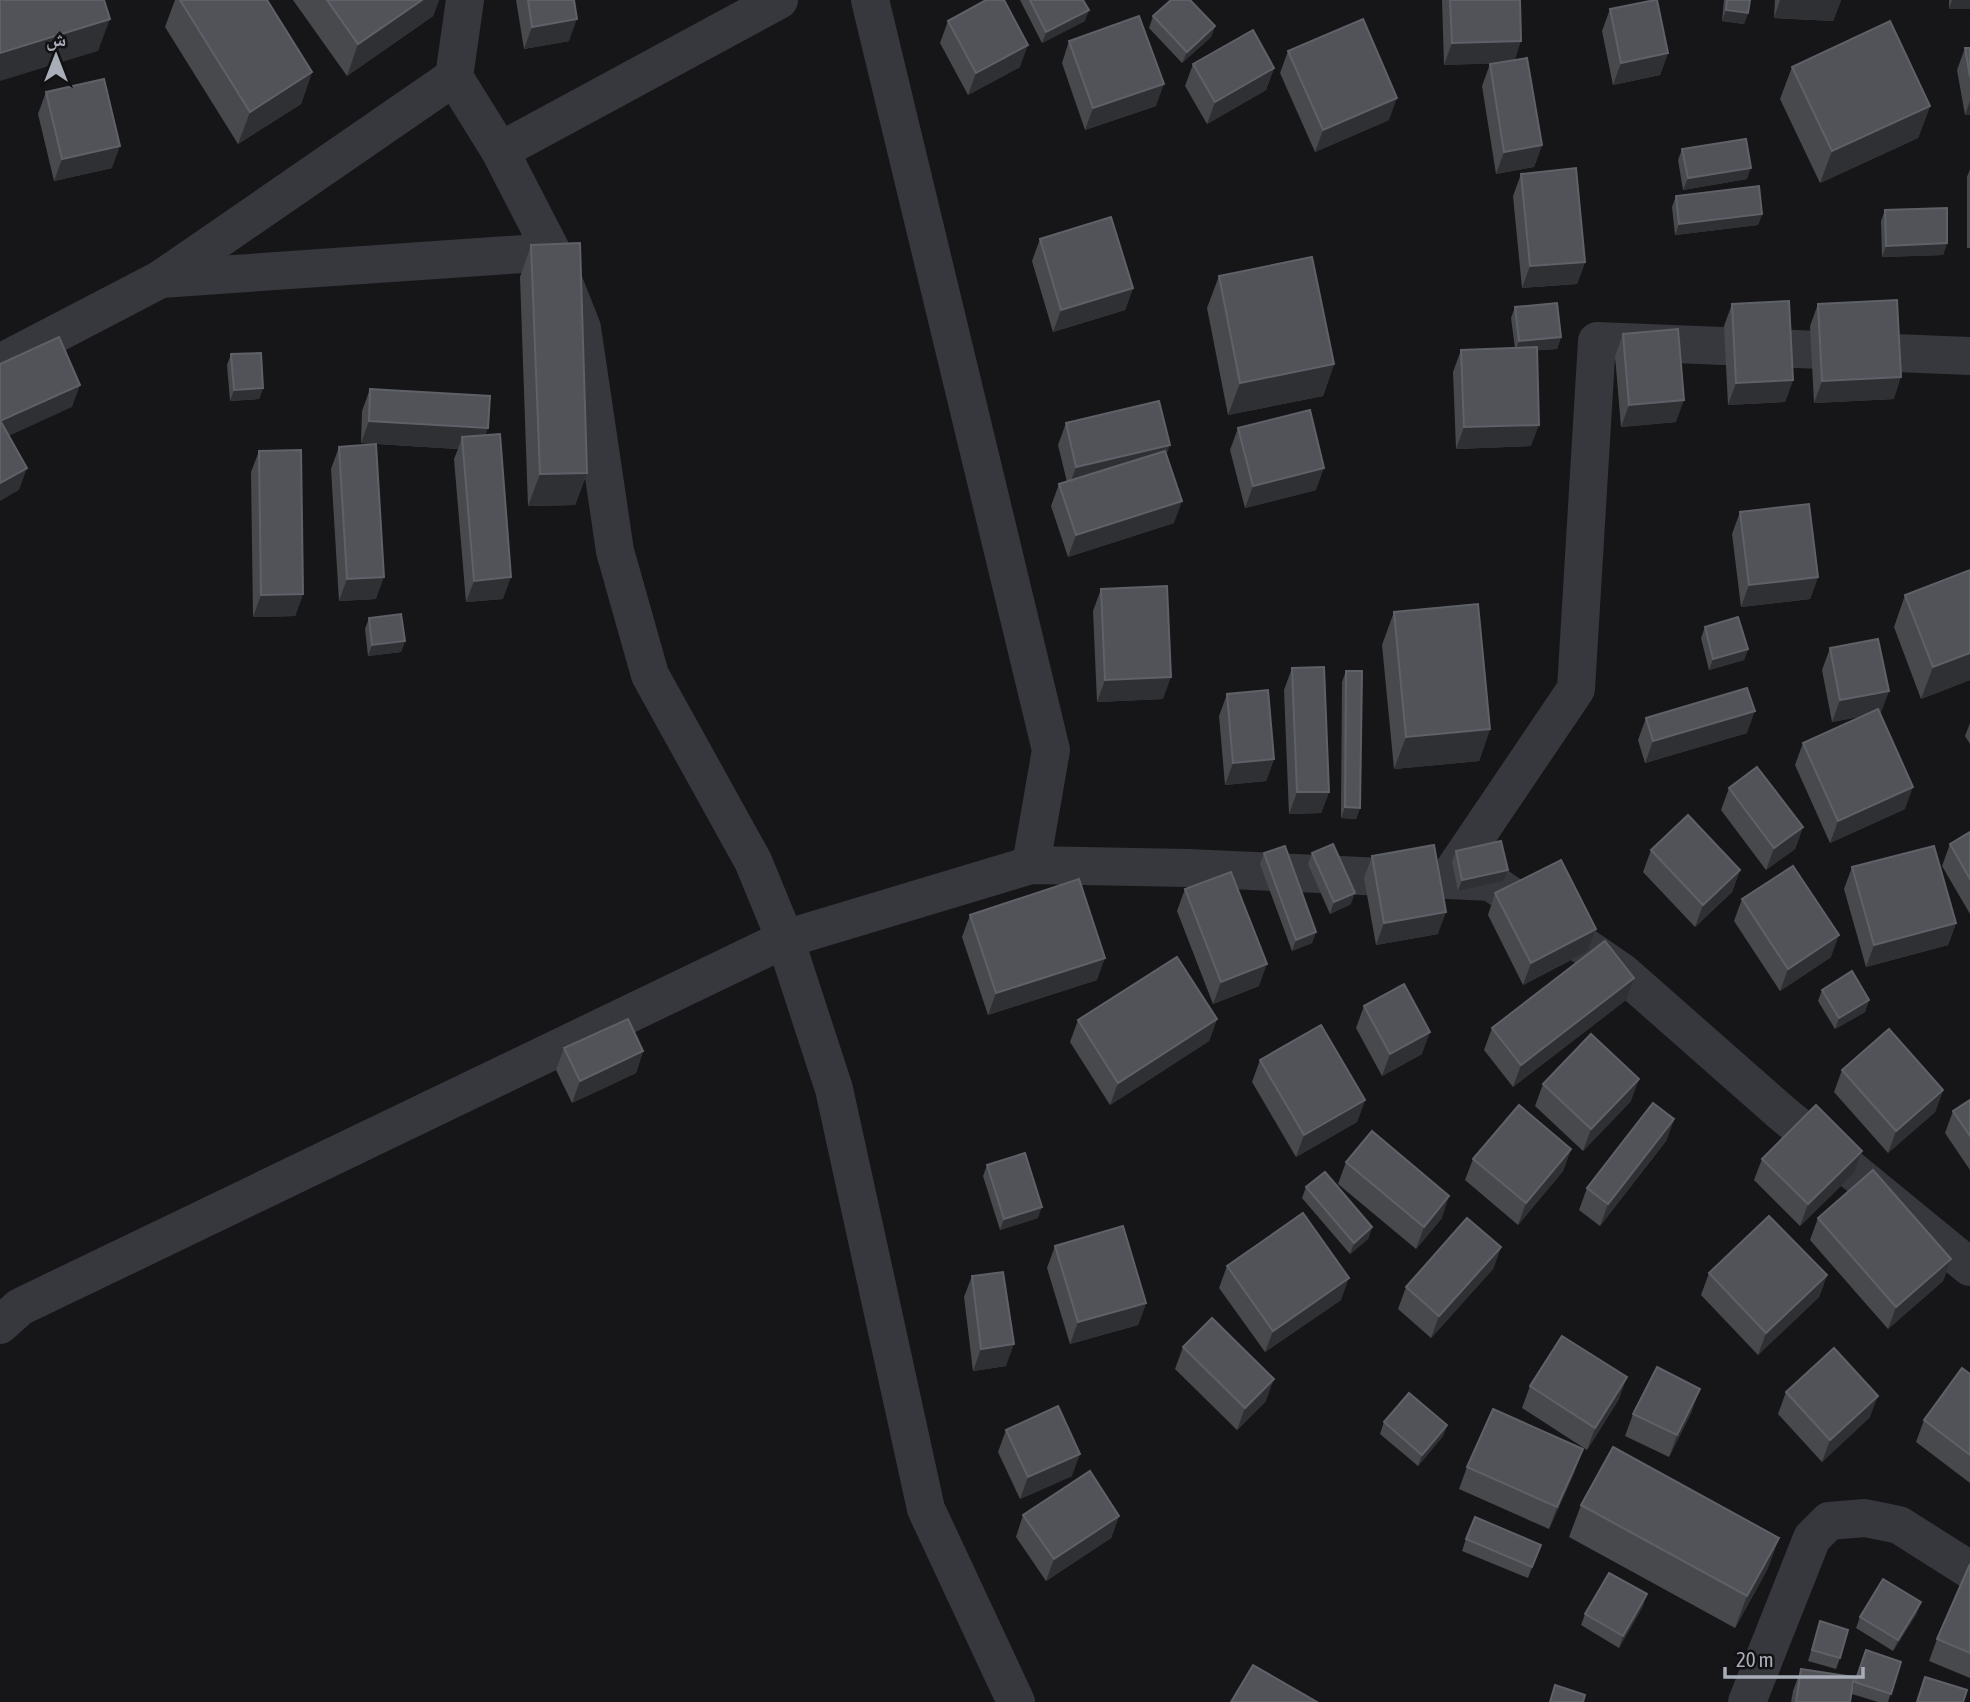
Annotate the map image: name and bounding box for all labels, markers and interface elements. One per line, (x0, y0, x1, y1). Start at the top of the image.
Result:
north arrow (21, 21, 91, 91)
text: ش (46, 28, 66, 51)
scale bar (1725, 1636, 1863, 1680)
text: 20 m (1736, 1647, 1774, 1671)

